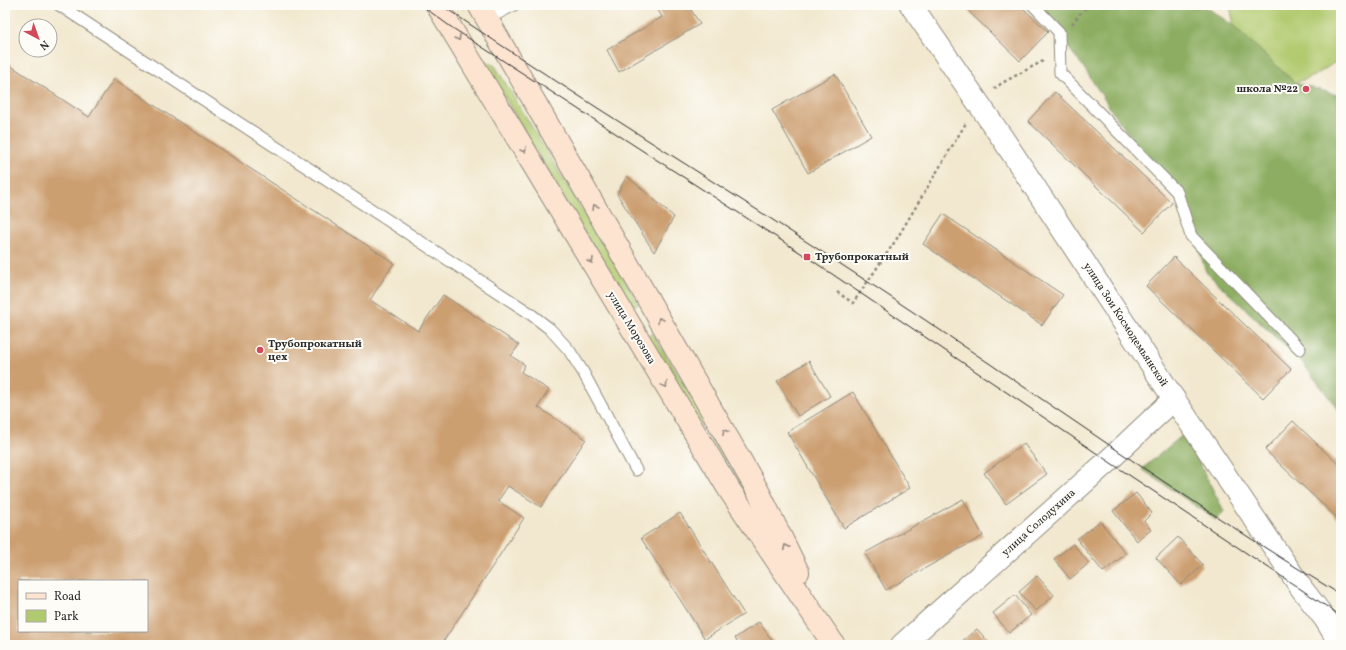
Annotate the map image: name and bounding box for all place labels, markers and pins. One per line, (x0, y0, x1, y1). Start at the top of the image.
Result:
place label: школа №22 (1237, 82, 1298, 97)
marker: школа №22 (1301, 84, 1311, 94)
place label: Трубопрокатный (815, 250, 909, 265)
marker: Трубопрокатный (802, 252, 812, 262)
place label: Трубопрокатный цех (268, 337, 362, 365)
marker: Трубопрокатный цех (255, 345, 265, 355)

